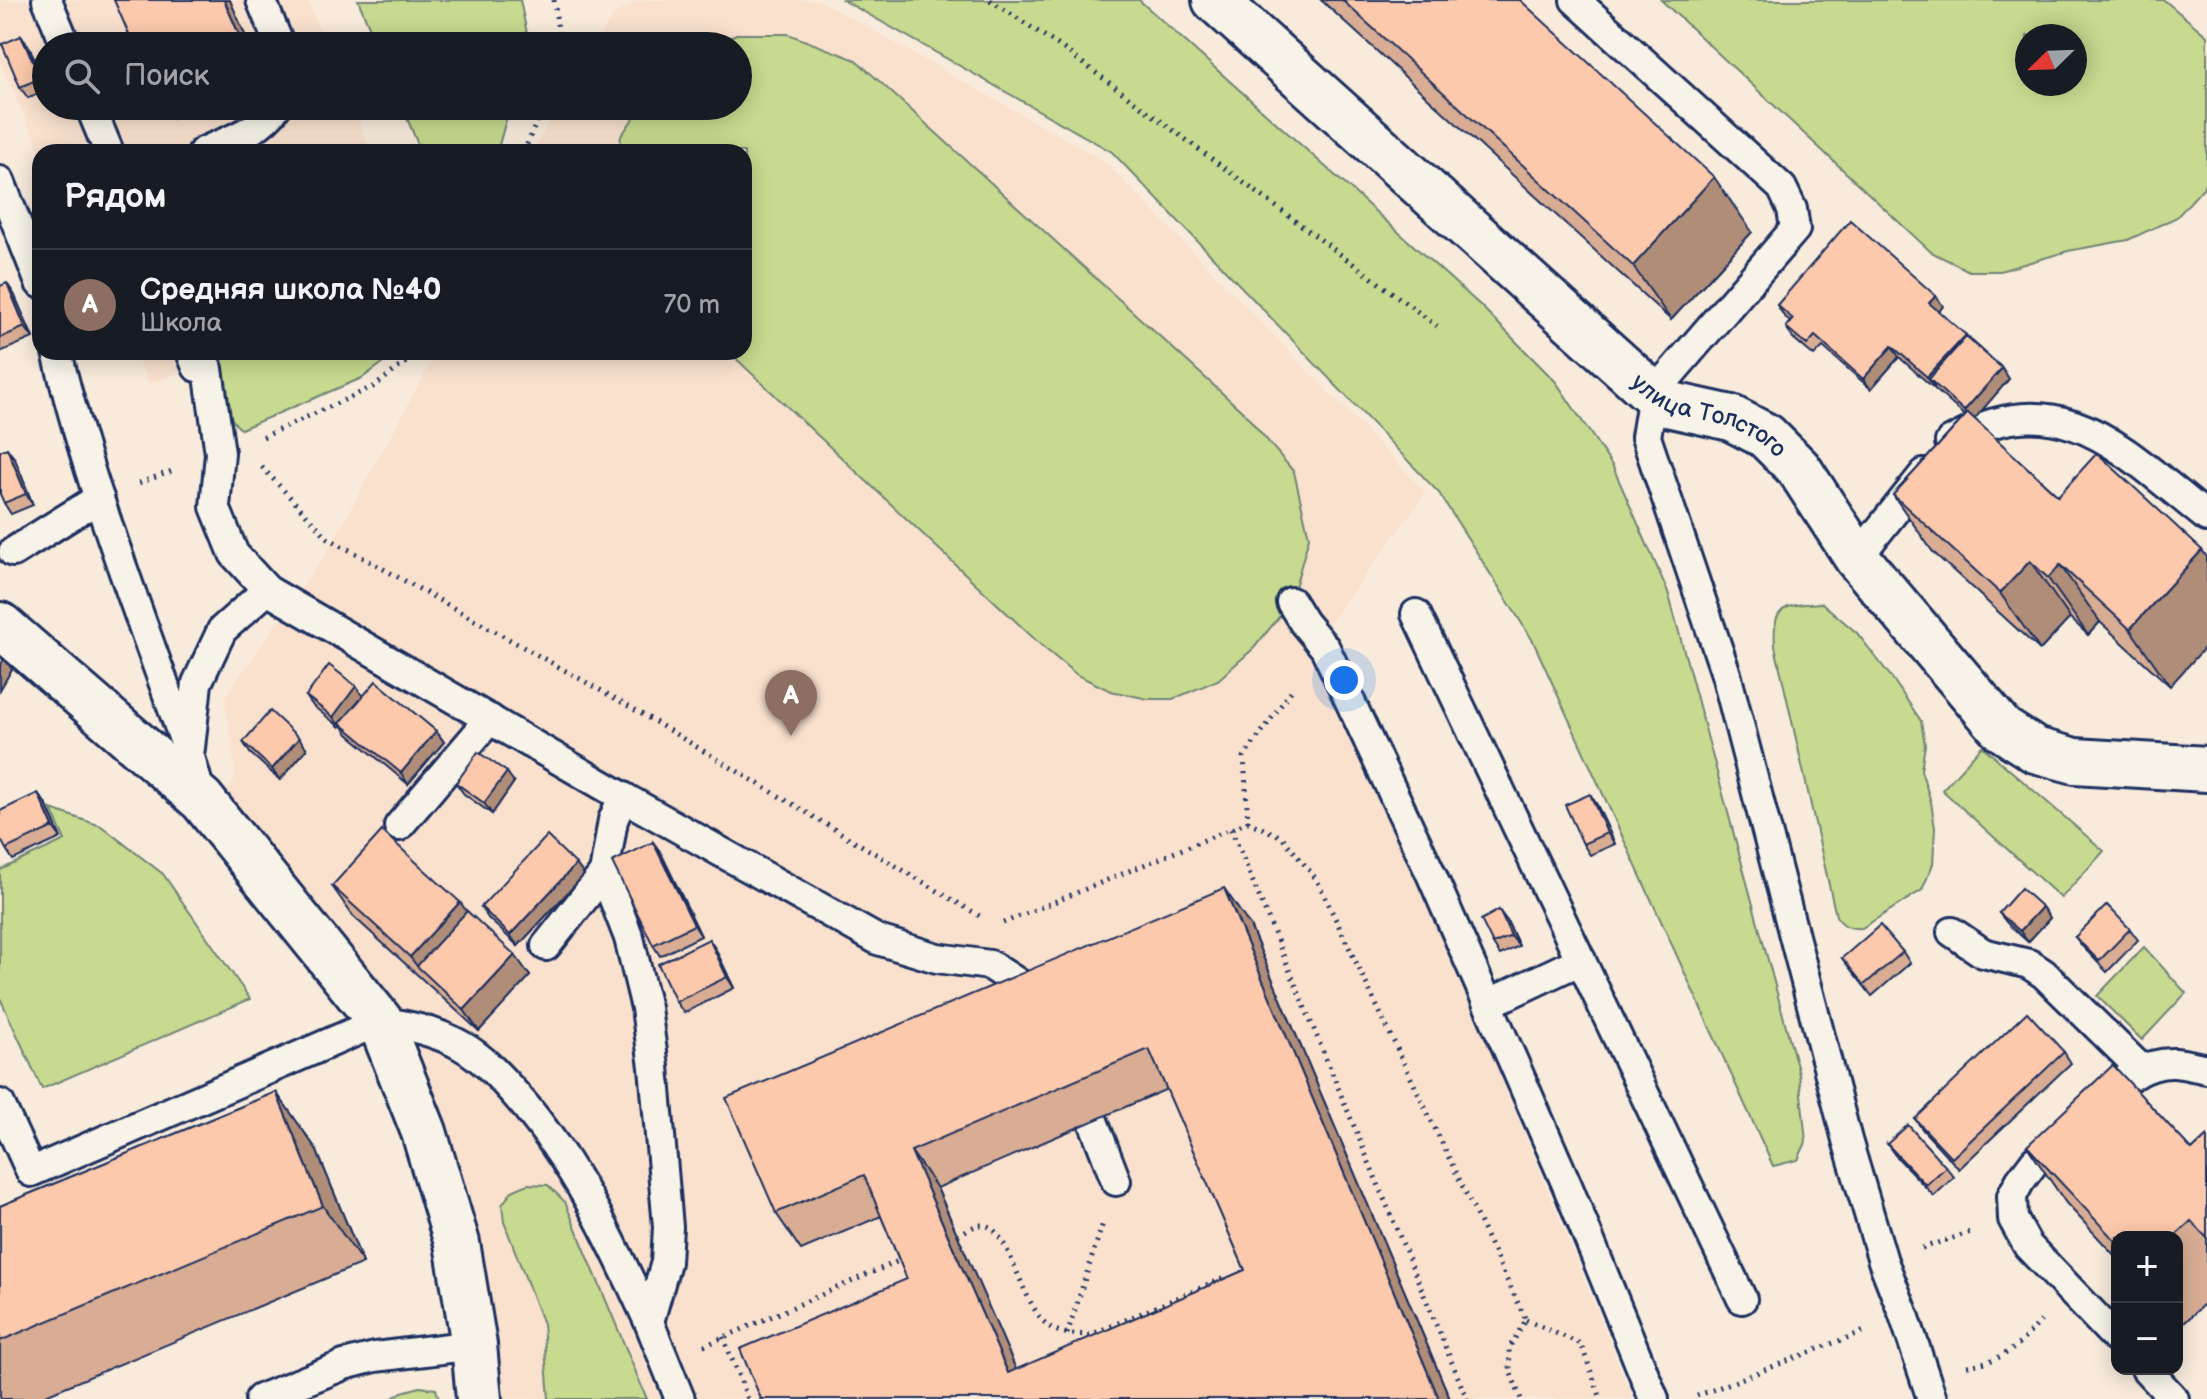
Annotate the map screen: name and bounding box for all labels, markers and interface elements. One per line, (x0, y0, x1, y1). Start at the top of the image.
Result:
north arrow (2015, 24, 2087, 96)
search box (32, 32, 752, 120)
icon: search (60, 54, 104, 98)
text: Поиск (124, 58, 210, 94)
text: Рядом (64, 176, 166, 217)
text: Средняя школа №40 (140, 272, 441, 308)
text: A (82, 290, 98, 321)
text: 70 m (663, 290, 720, 321)
text: Школа (140, 308, 222, 339)
street label: улица Толстого (1626, 367, 1793, 463)
your location (1324, 660, 1364, 700)
pin: A (765, 670, 817, 736)
map controls (2111, 1231, 2183, 1375)
button: + (2111, 1231, 2183, 1303)
button: − (2111, 1303, 2183, 1375)

